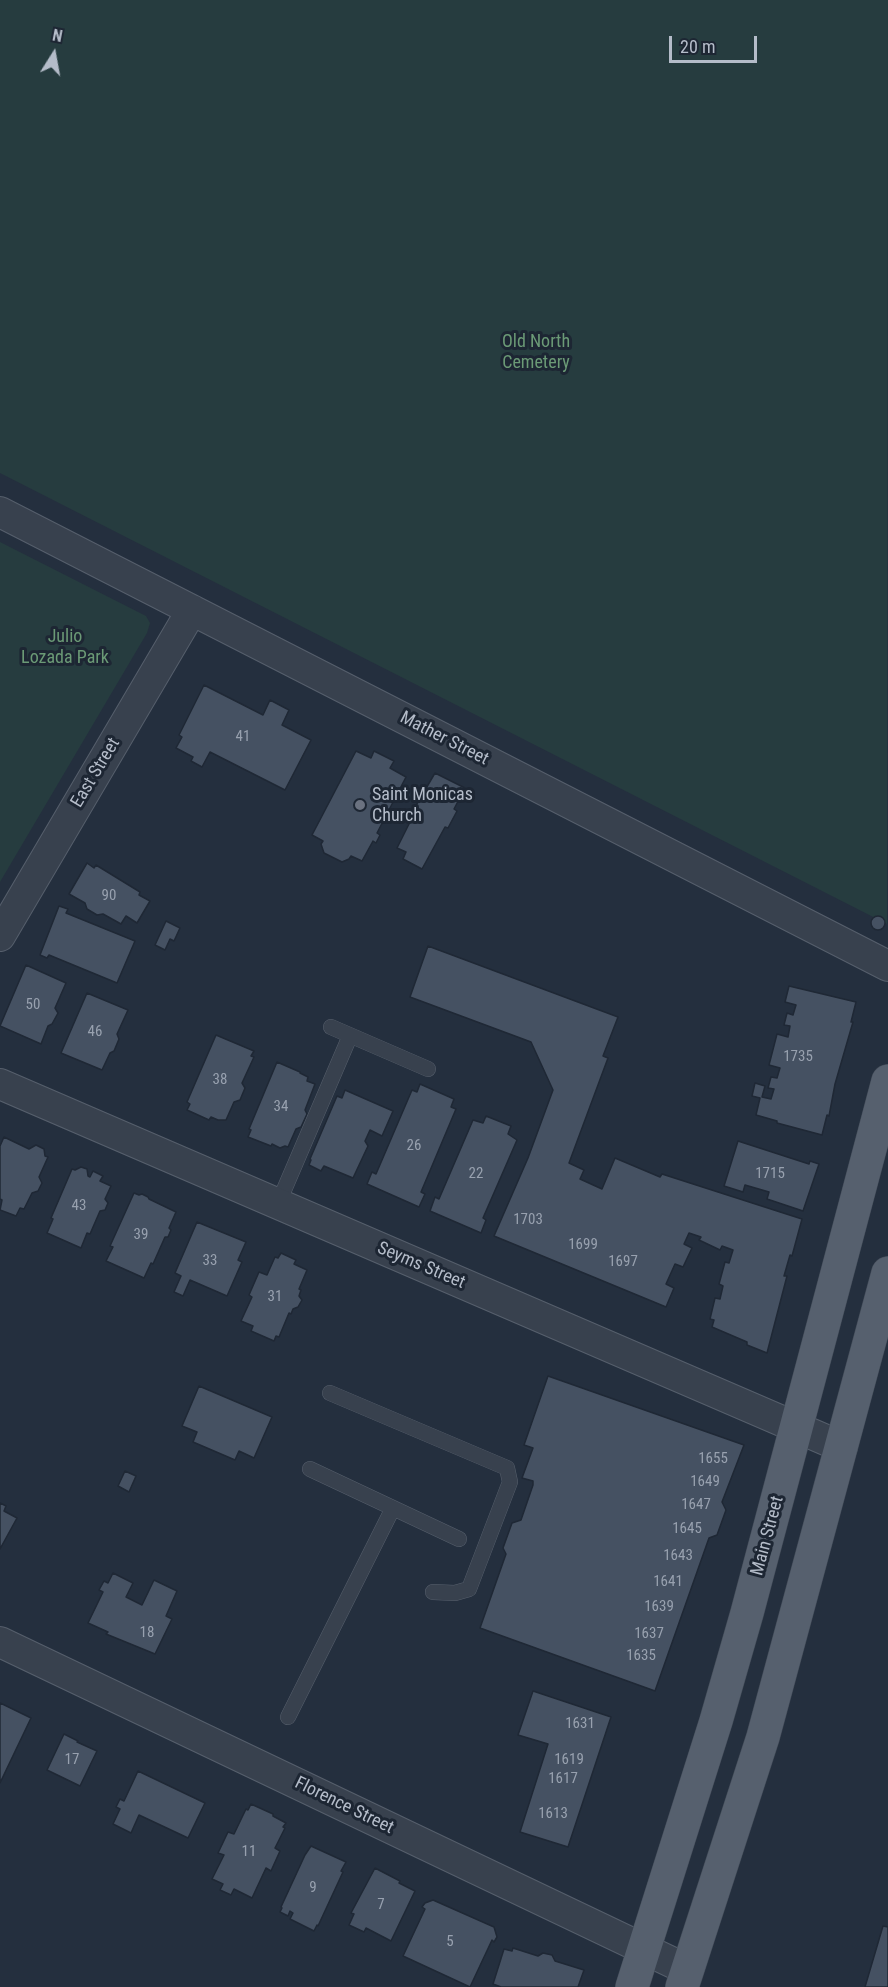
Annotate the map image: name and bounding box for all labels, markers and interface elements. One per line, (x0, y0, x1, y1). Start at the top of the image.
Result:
north arrow (24, 24, 84, 84)
scale bar (672, 24, 760, 62)
text: N (51, 26, 64, 46)
text: 20 m (680, 36, 715, 57)
park label: Old North Cemetery (502, 331, 570, 374)
park label: Julio Lozada Park (21, 626, 109, 668)
street label: Mather Street (396, 707, 492, 771)
house number: 41 (236, 728, 250, 746)
street label: East Street (67, 734, 125, 812)
place label: Saint Monicas Church (372, 784, 473, 826)
marker: Saint Monicas Church (353, 798, 367, 812)
house number: 90 (102, 887, 116, 905)
house number: 50 (26, 996, 40, 1014)
house number: 46 (88, 1023, 102, 1041)
house number: 1735 (783, 1048, 813, 1066)
house number: 38 (213, 1071, 227, 1089)
house number: 34 (274, 1098, 288, 1116)
house number: 26 (407, 1137, 421, 1155)
house number: 22 (469, 1165, 483, 1183)
house number: 1715 (755, 1165, 785, 1183)
house number: 43 (72, 1197, 86, 1215)
house number: 1703 (513, 1211, 543, 1229)
house number: 39 (134, 1226, 148, 1244)
house number: 1699 (568, 1236, 598, 1254)
street label: Seyms Street (374, 1238, 468, 1294)
house number: 33 (203, 1252, 217, 1270)
house number: 1697 (608, 1253, 638, 1271)
house number: 31 (268, 1288, 282, 1306)
house number: 1655 (698, 1450, 728, 1468)
house number: 1649 (690, 1473, 720, 1491)
street label: Main Street (747, 1494, 789, 1578)
house number: 1647 (681, 1496, 711, 1514)
house number: 1645 (672, 1520, 702, 1538)
house number: 1643 (663, 1547, 693, 1565)
house number: 1641 (653, 1573, 683, 1591)
house number: 1639 (644, 1598, 674, 1616)
house number: 18 (140, 1624, 154, 1642)
house number: 1637 (634, 1625, 664, 1643)
house number: 1635 (626, 1647, 656, 1665)
house number: 1631 (565, 1715, 595, 1733)
house number: 17 (65, 1751, 79, 1769)
house number: 1619 (554, 1751, 584, 1769)
house number: 1617 (548, 1770, 578, 1788)
street label: Florence Street (291, 1773, 397, 1839)
house number: 1613 (538, 1805, 568, 1823)
house number: 11 (242, 1843, 256, 1861)
house number: 9 (309, 1879, 317, 1897)
house number: 7 (377, 1896, 385, 1914)
house number: 5 (446, 1933, 454, 1951)

